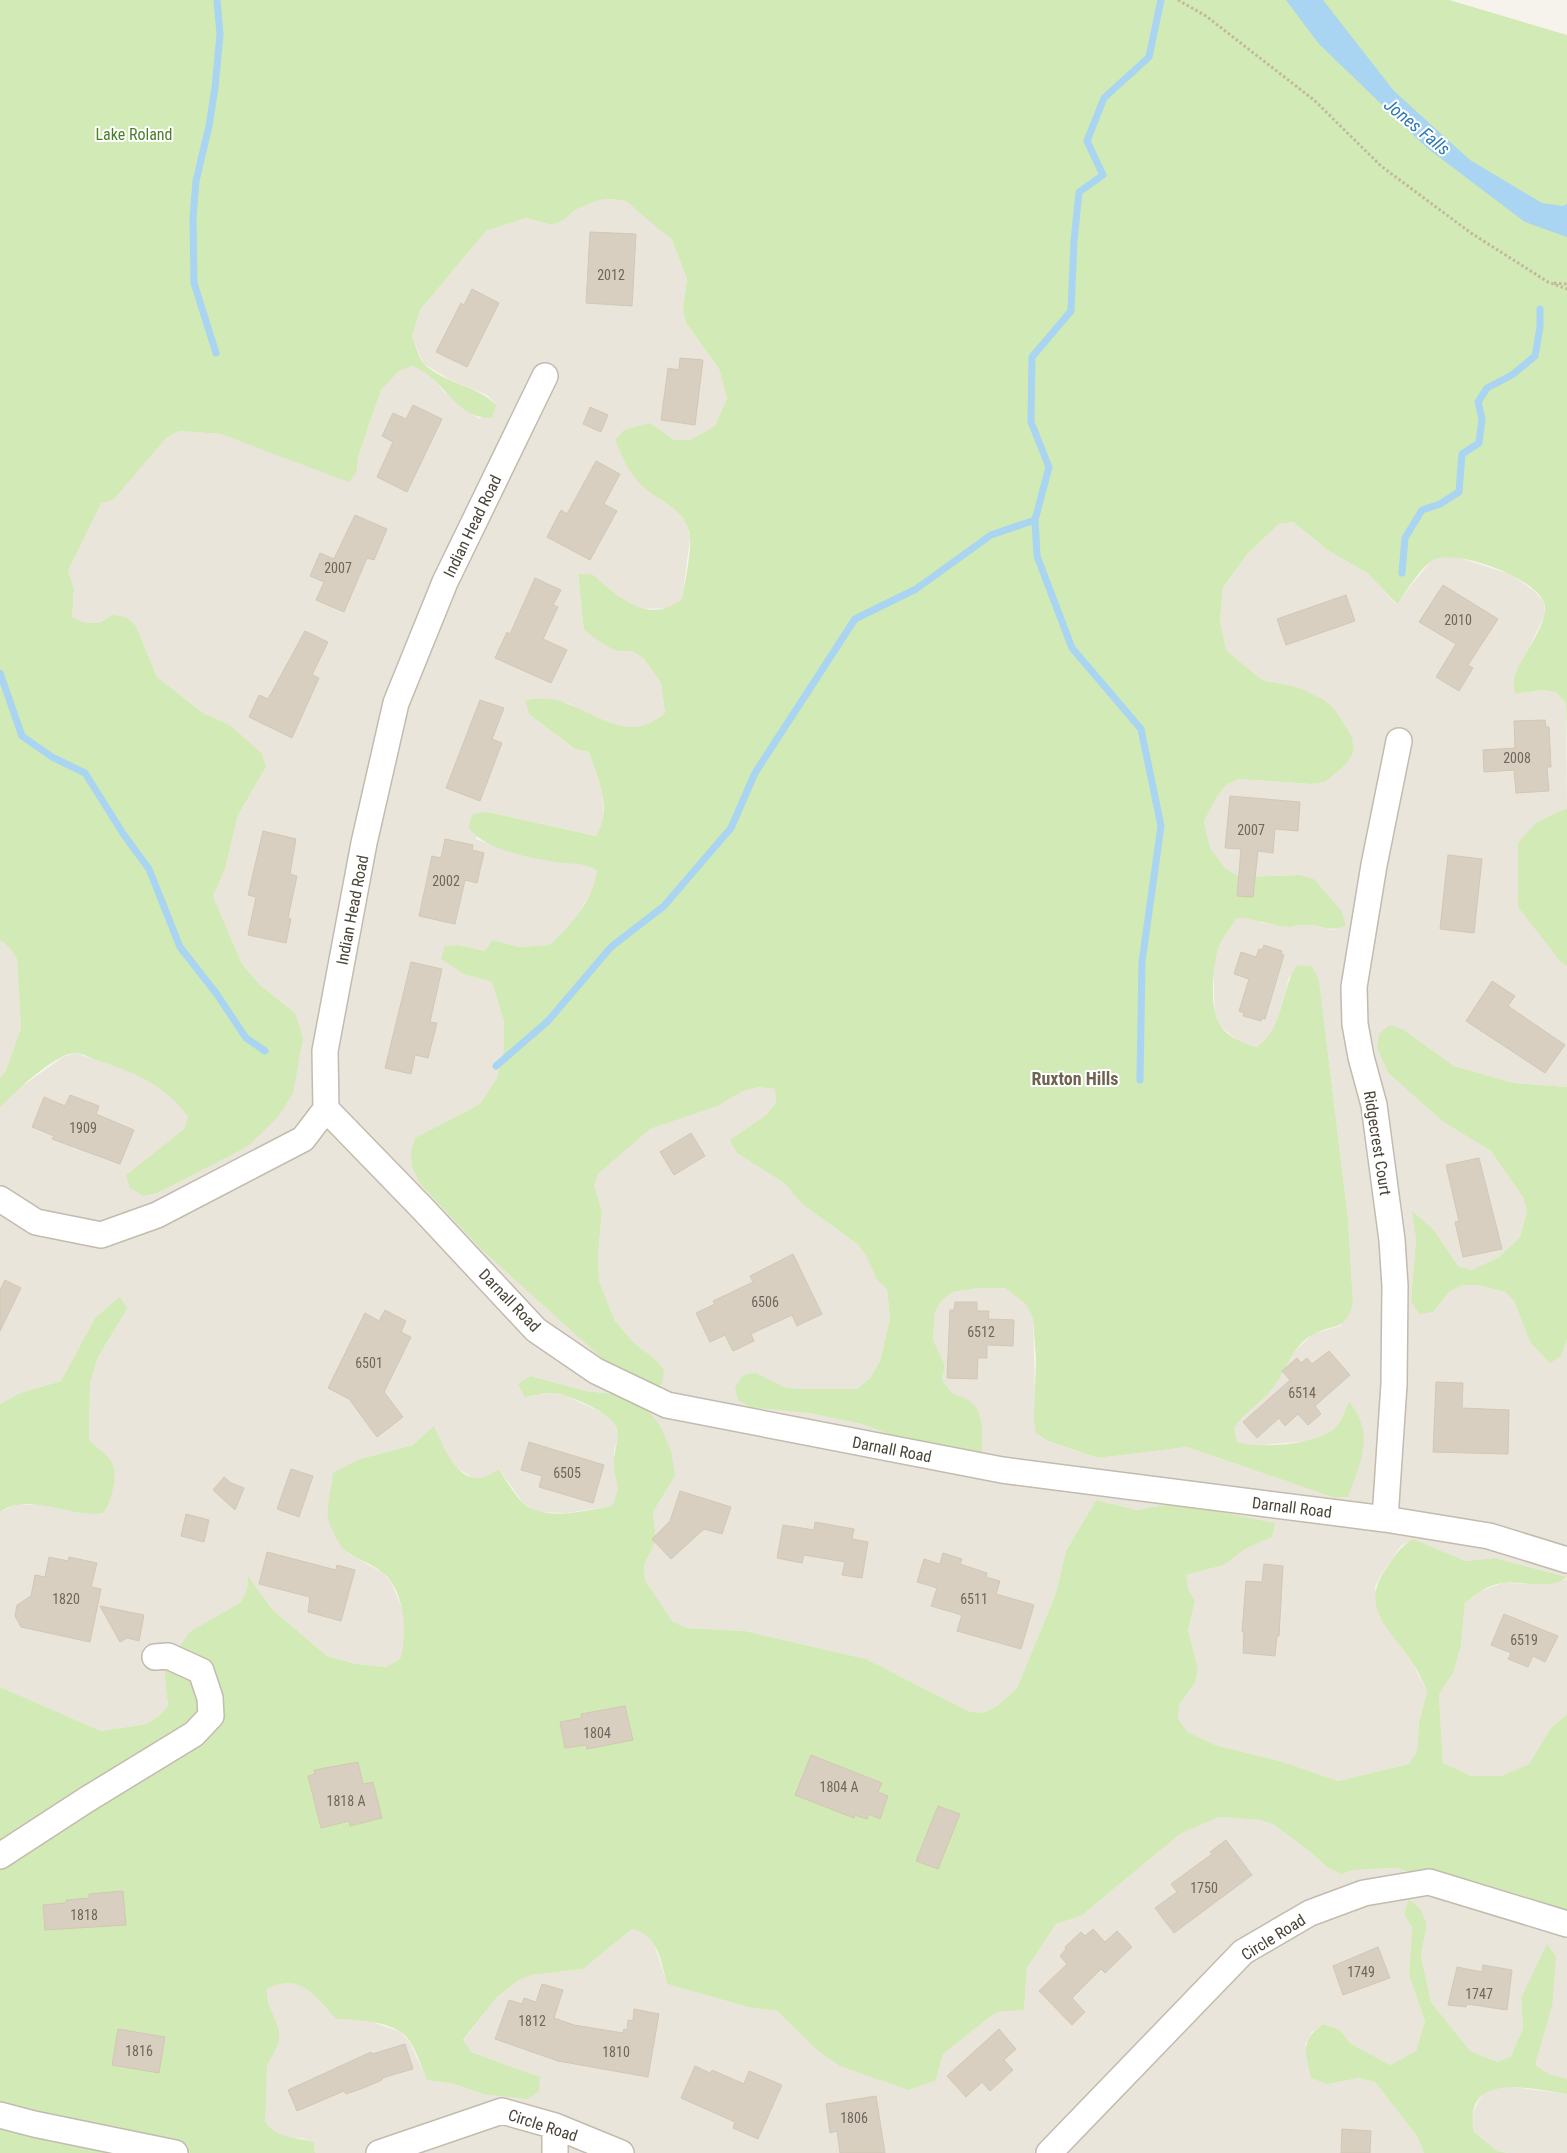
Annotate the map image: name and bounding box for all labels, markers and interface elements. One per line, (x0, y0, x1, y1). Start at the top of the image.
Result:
water label: Jones Falls (1380, 94, 1454, 159)
park label: Lake Roland (95, 125, 173, 144)
house number: 2012 (597, 267, 625, 283)
street label: Indian Head Road (440, 472, 505, 580)
house number: 2007 (324, 560, 352, 576)
house number: 2010 (1444, 612, 1472, 628)
house number: 2008 (1503, 750, 1531, 766)
house number: 2007 (1237, 822, 1265, 838)
street label: Indian Head Road (333, 854, 372, 967)
house number: 2002 (432, 873, 460, 889)
district label: Ruxton Hills (1032, 1068, 1119, 1089)
street label: Ridgecrest Court (1360, 1089, 1395, 1197)
house number: 1909 (69, 1120, 97, 1136)
street label: Darnall Road (475, 1265, 544, 1336)
house number: 6506 (751, 1294, 779, 1310)
house number: 6512 (967, 1324, 995, 1340)
house number: 6501 (355, 1355, 383, 1371)
house number: 6514 (1288, 1385, 1316, 1401)
street label: Darnall Road (851, 1433, 933, 1466)
house number: 6505 (553, 1465, 581, 1481)
street label: Darnall Road (1251, 1493, 1333, 1522)
house number: 1820 (52, 1591, 80, 1607)
house number: 6511 (960, 1591, 988, 1607)
house number: 6519 (1510, 1632, 1538, 1648)
house number: 1804 (583, 1725, 611, 1741)
house number: 1804 A (820, 1779, 858, 1795)
house number: 1818 A (327, 1793, 365, 1809)
house number: 1750 (1190, 1880, 1218, 1896)
house number: 1818 (70, 1907, 98, 1923)
street label: Circle Road (1238, 1910, 1309, 1965)
house number: 1749 (1347, 1964, 1375, 1980)
house number: 1747 (1465, 1986, 1493, 2002)
house number: 1812 (518, 2013, 546, 2029)
house number: 1816 (125, 2043, 153, 2059)
house number: 1810 (602, 2044, 630, 2060)
street label: Circle Road (506, 2105, 580, 2146)
house number: 1806 (840, 2110, 868, 2126)

